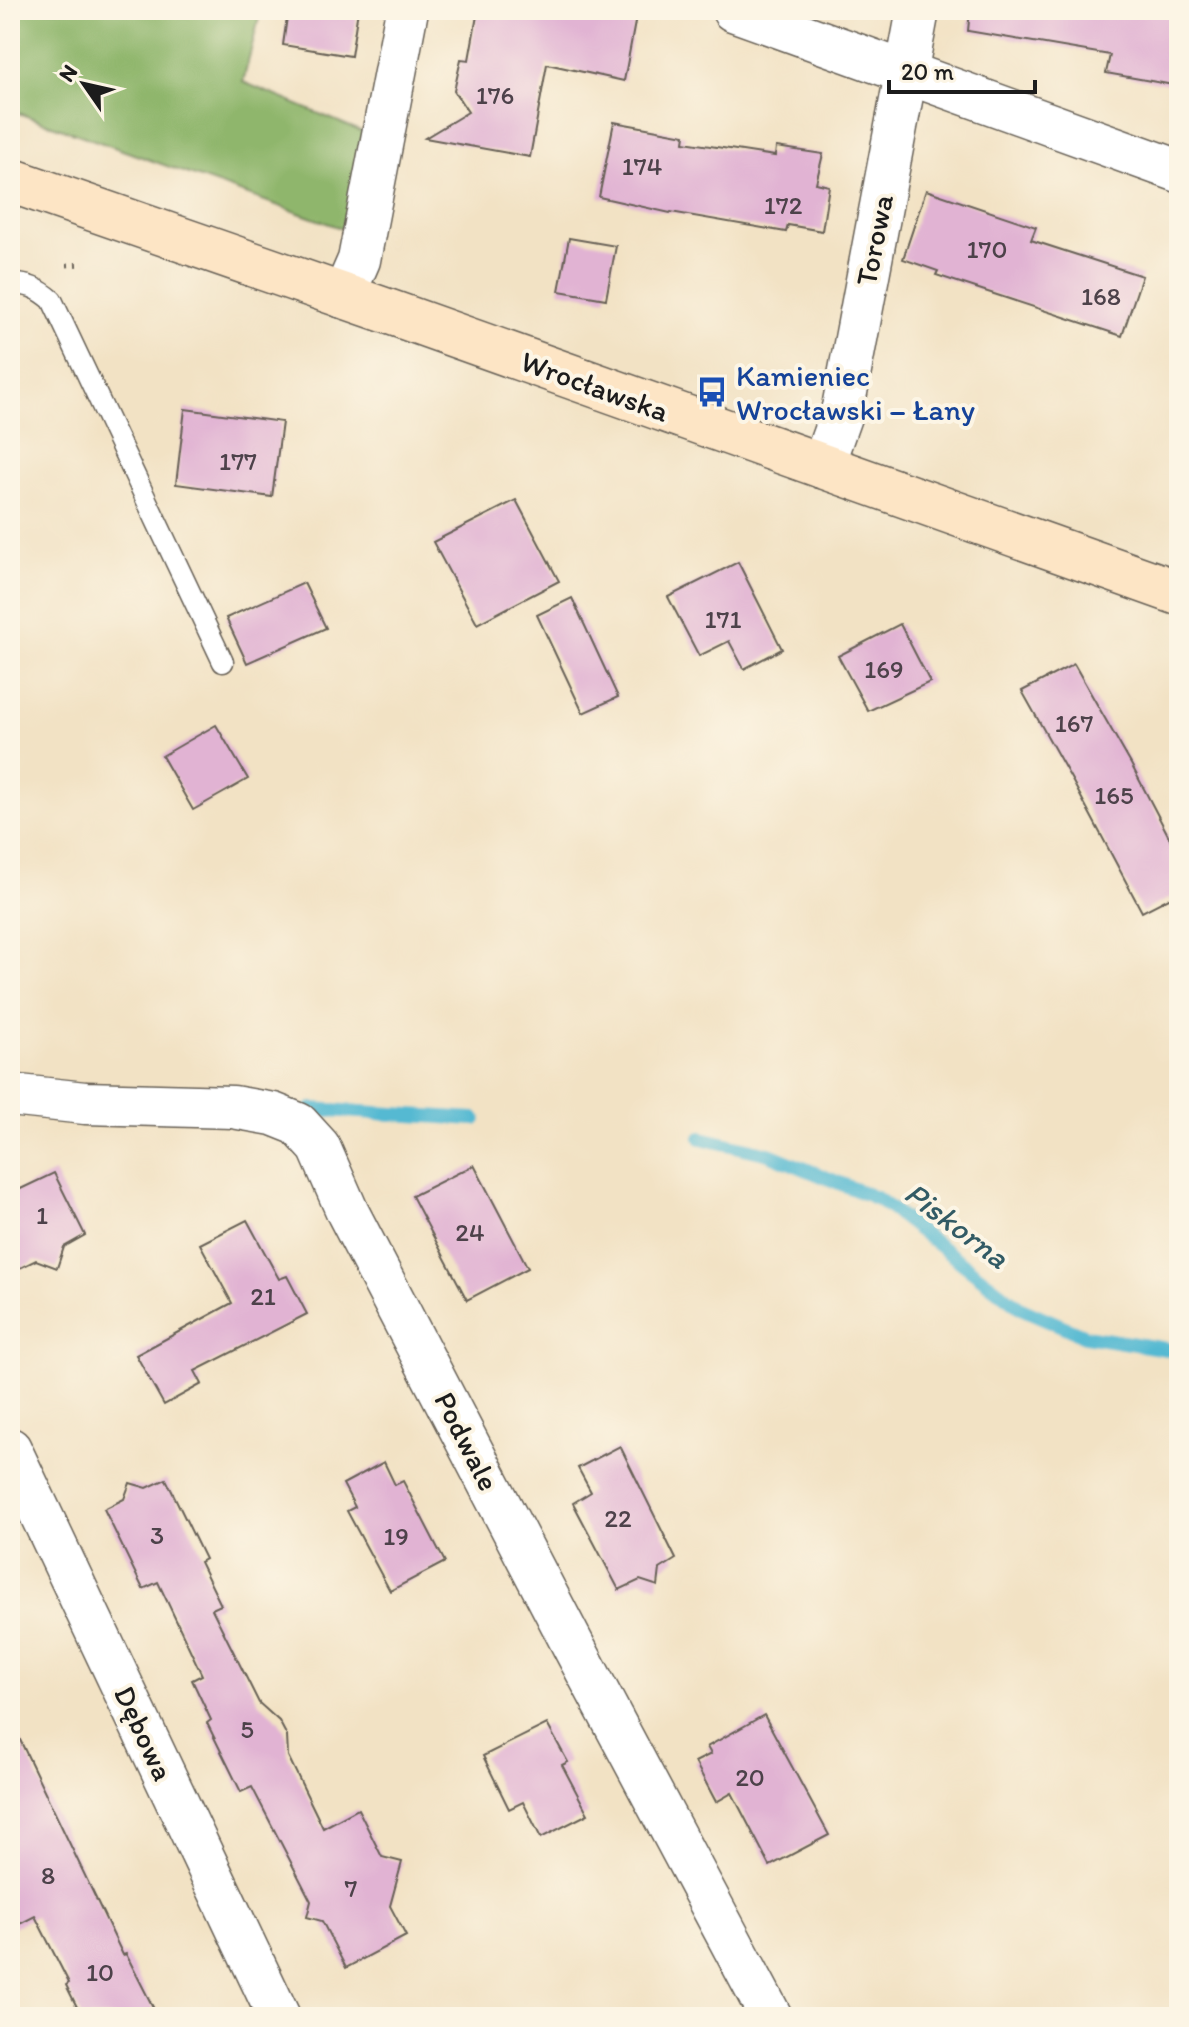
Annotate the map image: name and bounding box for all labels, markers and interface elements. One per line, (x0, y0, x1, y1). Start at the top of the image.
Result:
north arrow (44, 44, 124, 124)
scale bar (889, 44, 1035, 94)
text: 20 m (901, 57, 954, 86)
text: N (52, 59, 83, 87)
house number: 176 (476, 79, 514, 111)
house number: 174 (622, 150, 663, 182)
house number: 172 (764, 189, 803, 221)
street label: Torowa (847, 191, 901, 289)
house number: 170 (967, 233, 1007, 265)
house number: 168 (1081, 280, 1121, 312)
street label: Wrocławska (516, 342, 674, 430)
place label: Kamieniec Wrocławski – Łany (736, 357, 975, 428)
bus stop icon: Kamieniec Wrocławski – Łany (695, 375, 729, 409)
house number: 177 (219, 445, 257, 477)
house number: 171 (704, 603, 742, 635)
house number: 169 (864, 653, 904, 685)
house number: 167 (1055, 707, 1093, 739)
house number: 165 (1094, 779, 1134, 811)
water label: Piskorna (897, 1174, 1017, 1277)
house number: 1 (36, 1199, 48, 1231)
house number: 24 (455, 1216, 485, 1248)
house number: 21 (250, 1280, 276, 1312)
street label: Podwale (426, 1385, 508, 1497)
house number: 22 (604, 1502, 632, 1534)
house number: 3 (150, 1519, 164, 1551)
house number: 19 (383, 1520, 409, 1552)
street label: Dębowa (106, 1680, 182, 1786)
house number: 5 (240, 1713, 254, 1745)
house number: 20 (735, 1761, 765, 1793)
house number: 8 (41, 1859, 55, 1891)
house number: 7 (345, 1872, 358, 1904)
house number: 10 (86, 1956, 114, 1988)

